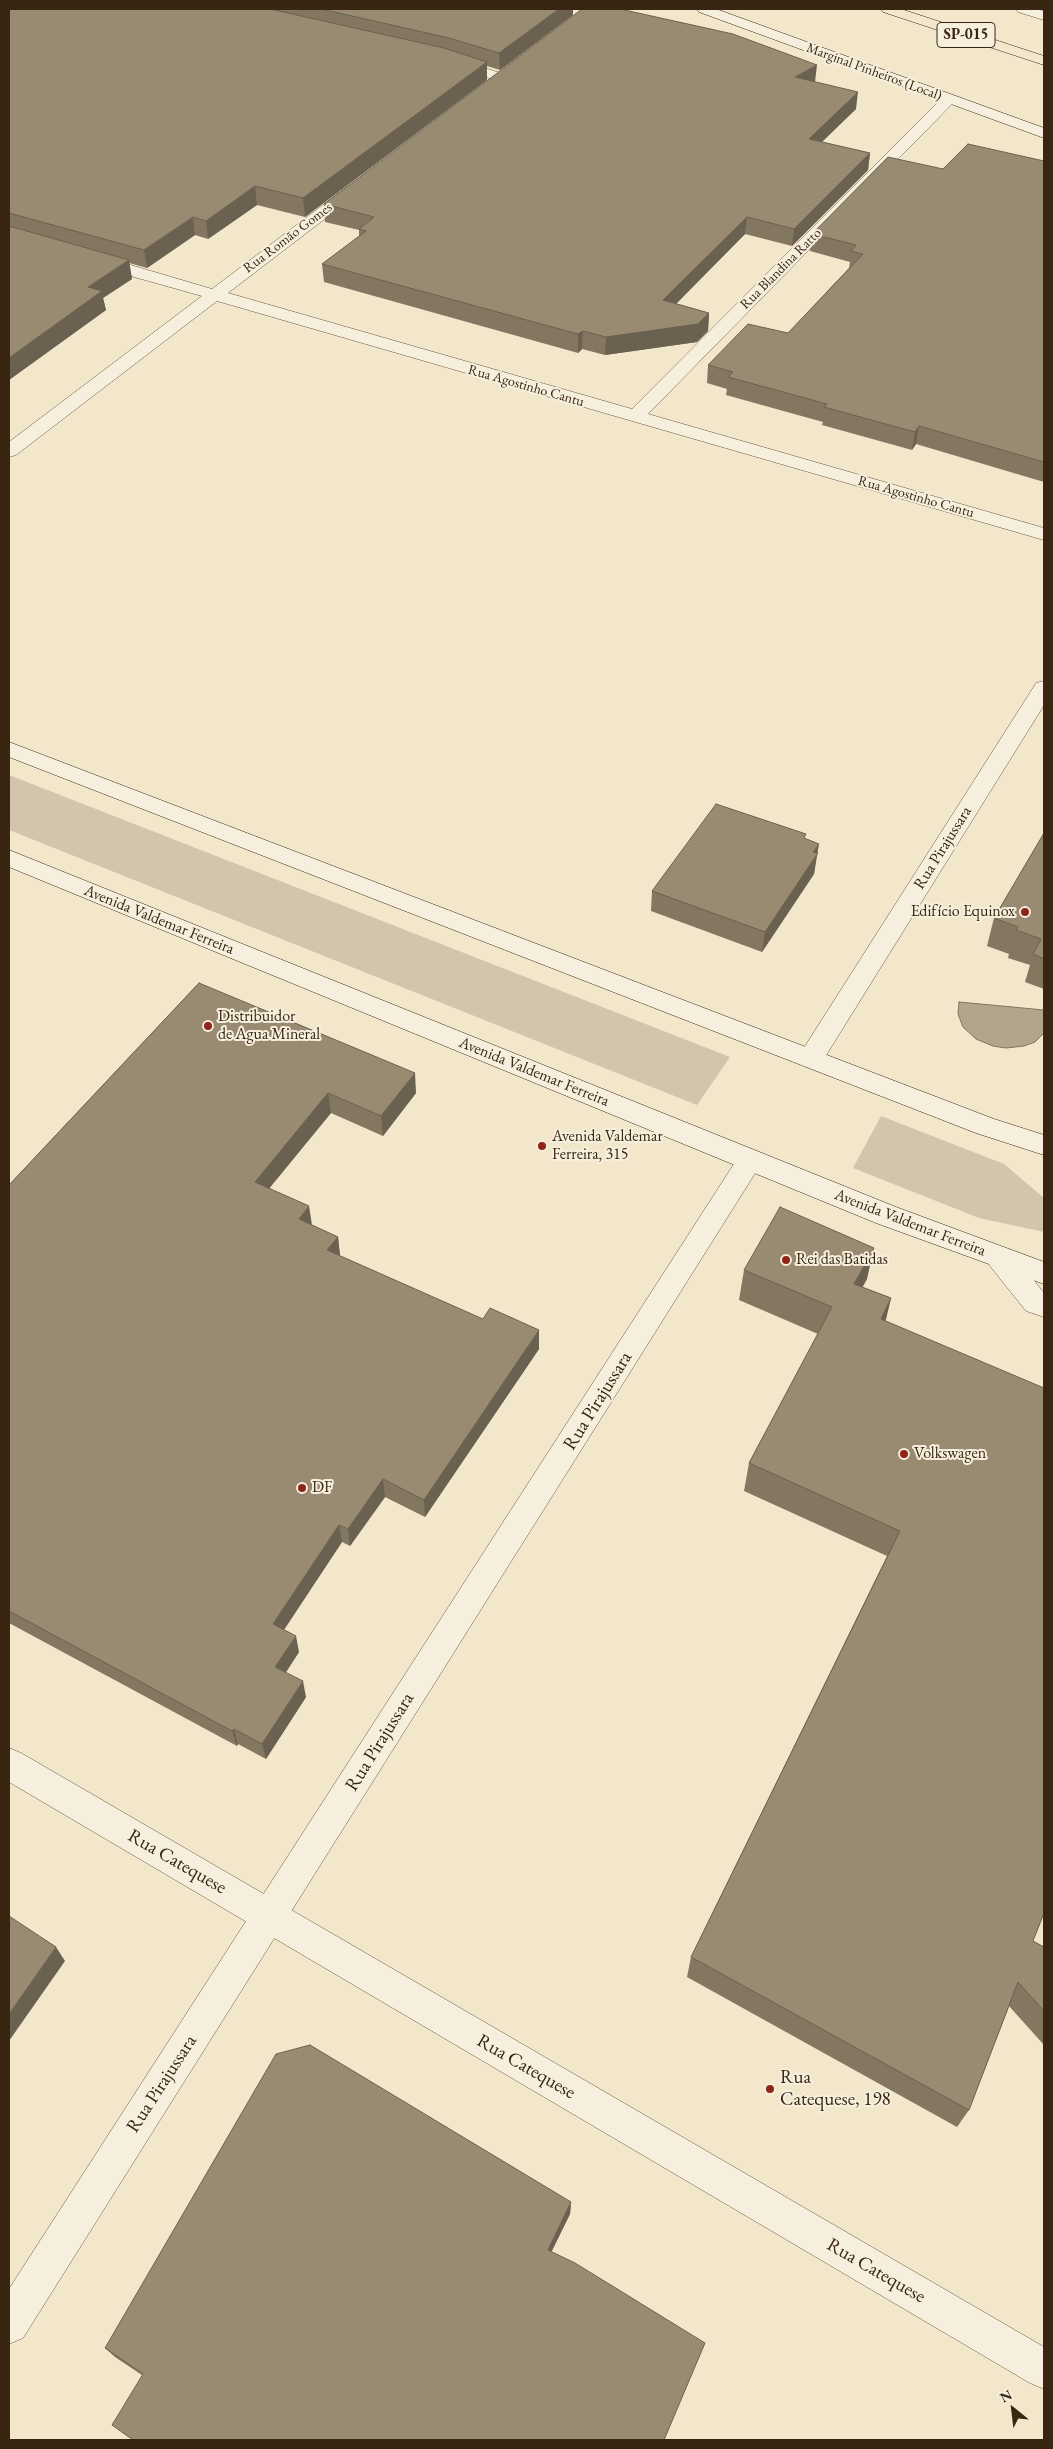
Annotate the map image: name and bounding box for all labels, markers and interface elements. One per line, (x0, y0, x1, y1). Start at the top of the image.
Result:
road number: SP-015 (937, 22, 995, 48)
street label: Marginal Pinheiros (Local) (804, 40, 944, 104)
street label: Rua Romão Gomes (240, 199, 336, 277)
street label: Rua Blandina Ratto (737, 225, 825, 313)
street label: Rua Agostinho Cantu (466, 361, 586, 411)
street label: Rua Agostinho Cantu (856, 472, 976, 522)
street label: Rua Pirajussara (910, 803, 976, 893)
street label: Avenida Valdemar Ferreira (81, 881, 237, 959)
place label: Edifício Equinox (911, 902, 1015, 922)
marker: Edifício Equinox (1019, 906, 1031, 918)
place label: Distribuidor de Agua Mineral (218, 1007, 320, 1045)
marker: Distribuidor de Agua Mineral (202, 1020, 214, 1032)
street label: Avenida Valdemar Ferreira (456, 1033, 612, 1111)
place label: Avenida Valdemar Ferreira, 315 (552, 1127, 663, 1165)
marker: Avenida Valdemar Ferreira, 315 (536, 1140, 548, 1152)
street label: Avenida Valdemar Ferreira (832, 1185, 988, 1261)
place label: Rei das Batidas (796, 1250, 888, 1270)
marker: Rei das Batidas (780, 1254, 792, 1266)
street label: Rua Pirajussara (559, 1348, 637, 1454)
place label: Volkswagen (914, 1444, 986, 1464)
marker: Volkswagen (898, 1448, 910, 1460)
place label: DF (312, 1478, 332, 1498)
marker: DF (296, 1482, 308, 1494)
street label: Rua Pirajussara (341, 1689, 419, 1795)
street label: Rua Catequese (124, 1825, 230, 1899)
street label: Rua Catequese (473, 2030, 579, 2104)
street label: Rua Pirajussara (122, 2031, 202, 2137)
place label: Rua Catequese, 198 (780, 2067, 891, 2111)
marker: Rua Catequese, 198 (764, 2083, 776, 2095)
street label: Rua Catequese (823, 2234, 929, 2308)
north arrow (988, 2384, 1038, 2434)
text: N (996, 2385, 1015, 2407)

